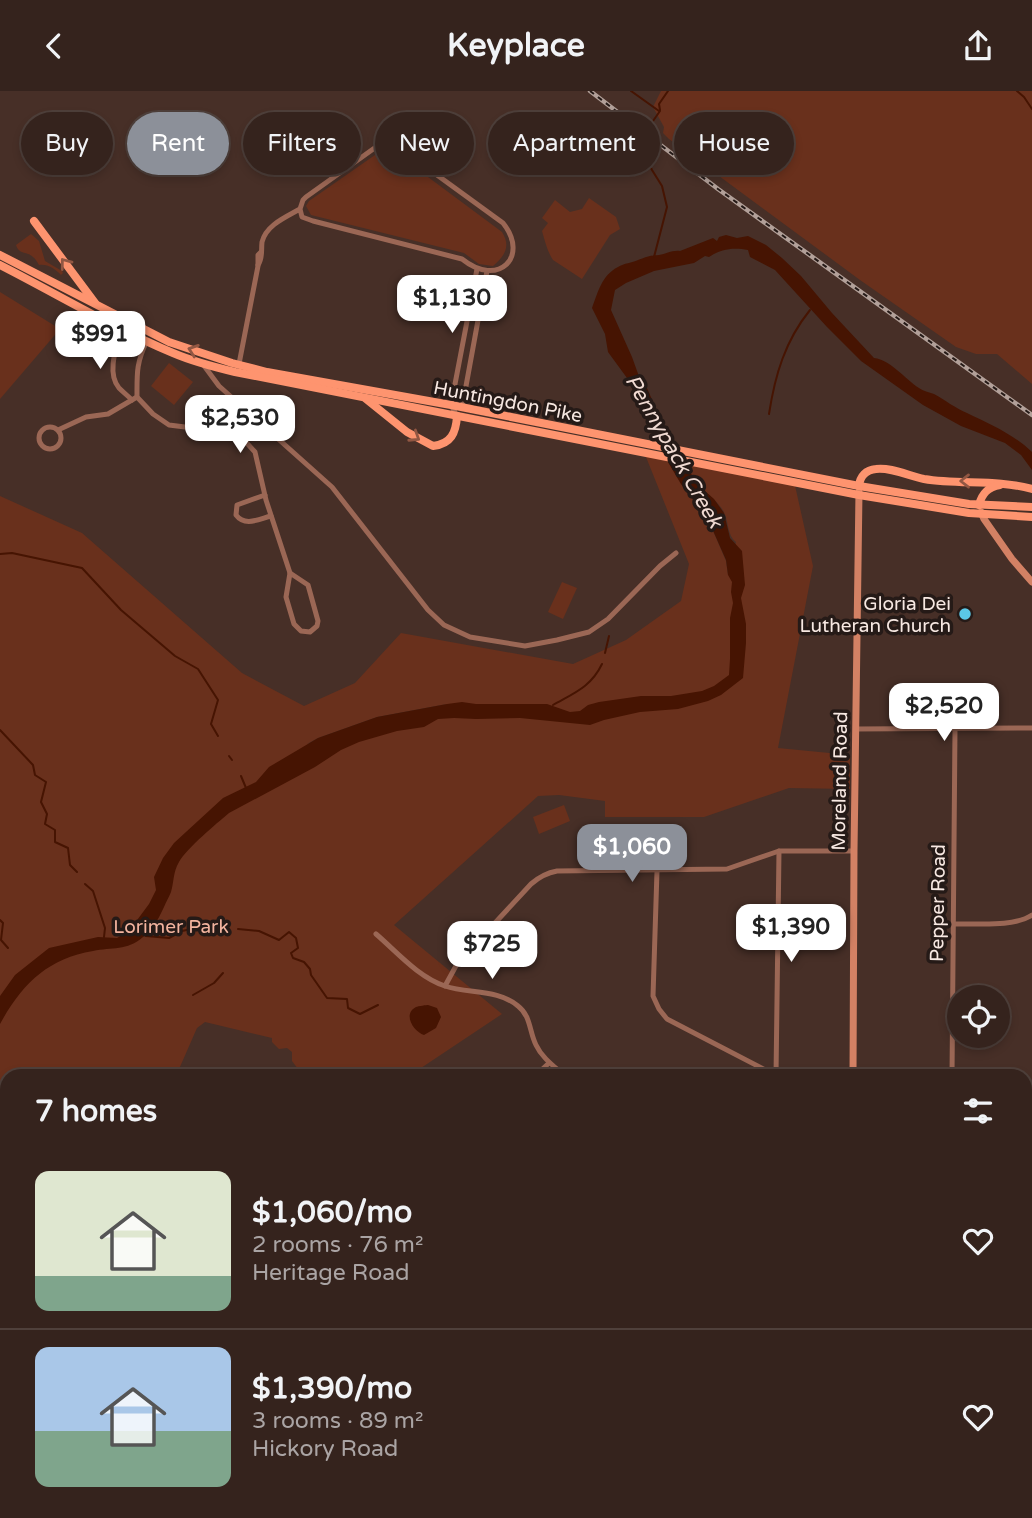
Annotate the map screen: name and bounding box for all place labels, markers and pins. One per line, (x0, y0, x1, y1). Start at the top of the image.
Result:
pin: $1,130 (395, 275, 509, 335)
pin: $991 (59, 311, 141, 371)
pin: $2,530 (183, 395, 297, 455)
place label: Gloria Dei Lutheran Church (799, 593, 951, 637)
marker: Gloria Dei Lutheran Church (957, 606, 973, 622)
pin: $2,520 (887, 683, 1001, 743)
pin: $1,060 (575, 825, 689, 884)
pin: $1,390 (734, 905, 848, 964)
pin: $725 (451, 921, 533, 981)

